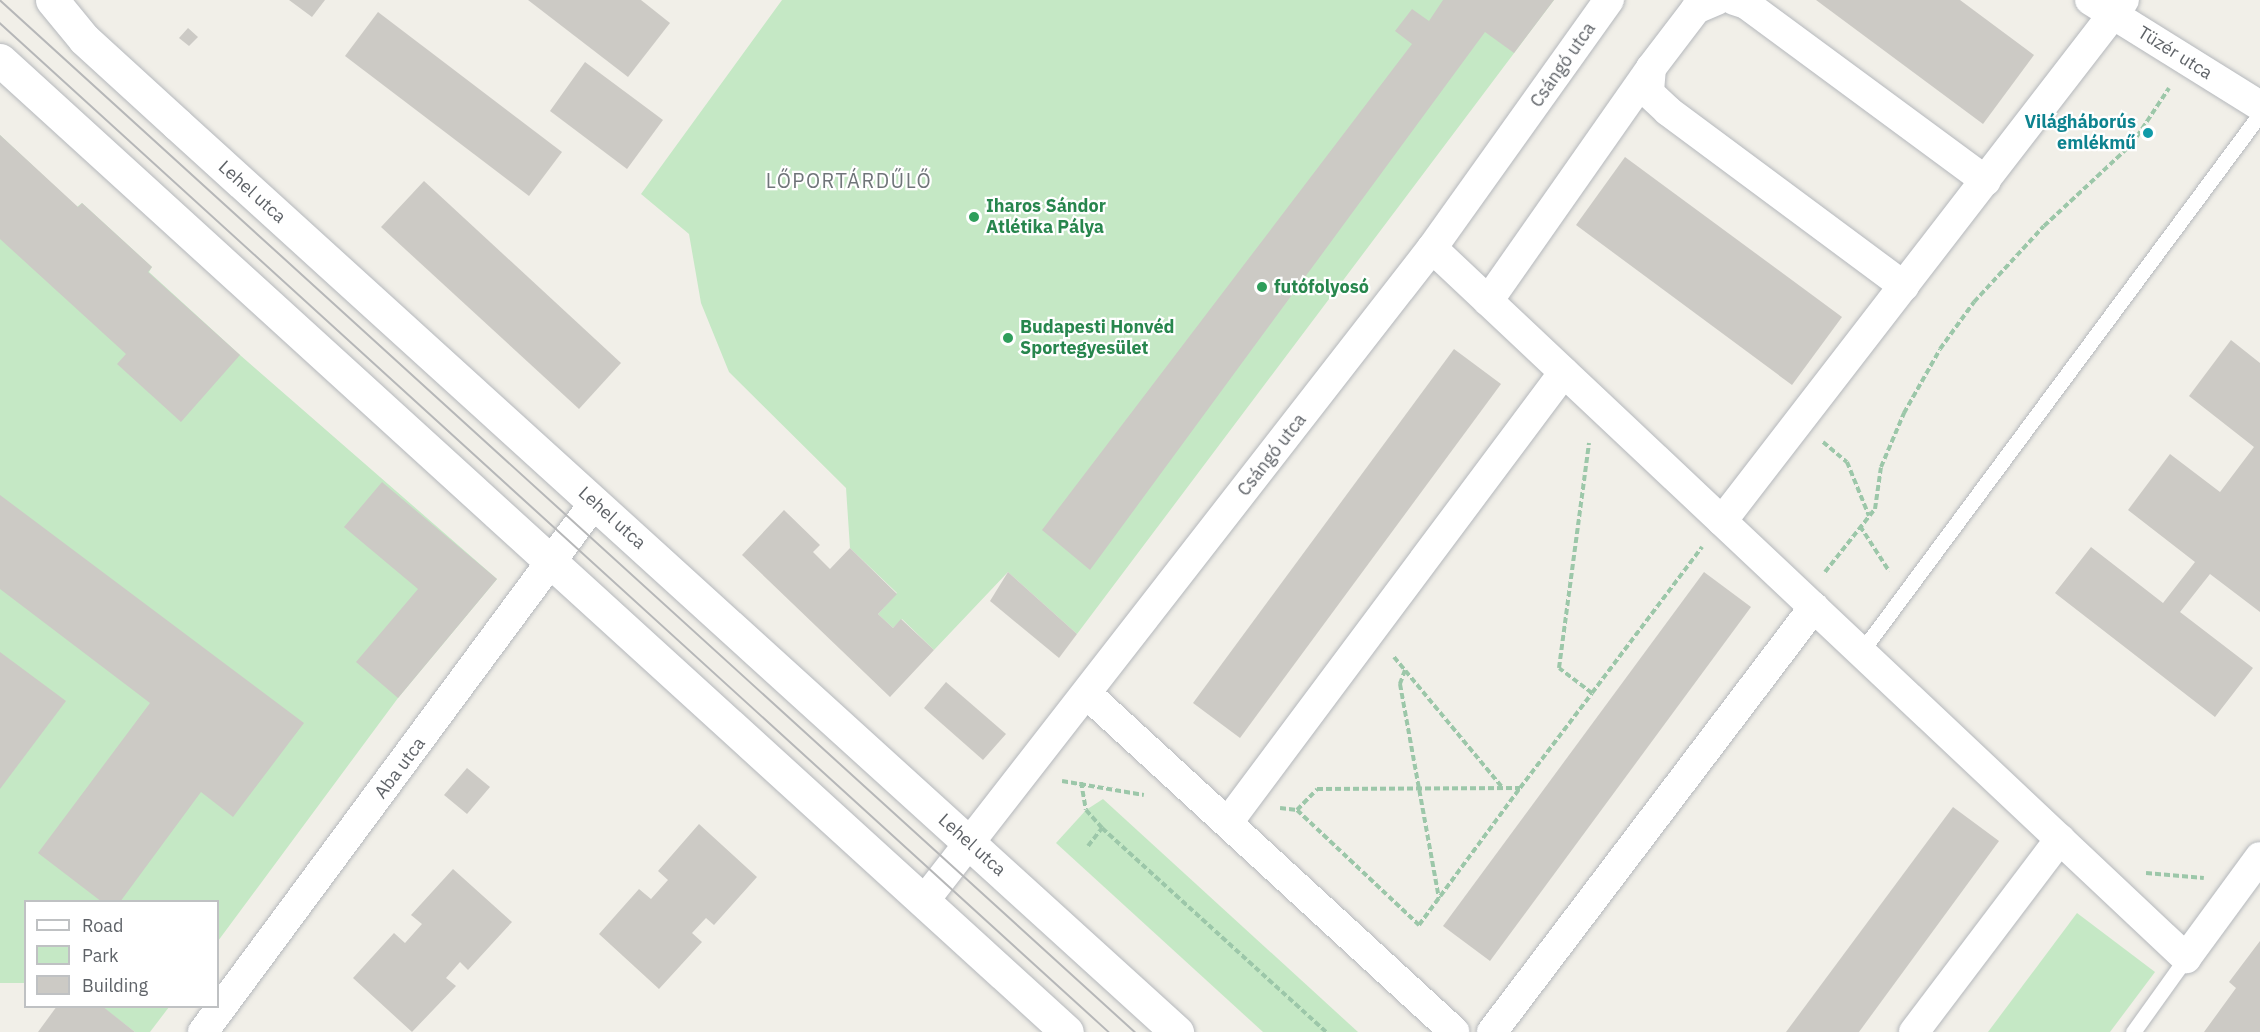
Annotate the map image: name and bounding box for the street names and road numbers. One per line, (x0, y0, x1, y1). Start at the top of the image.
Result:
street label: Csángó utca (1526, 18, 1600, 112)
street label: Tüzér utca (2134, 22, 2216, 84)
street label: Lehel utca (214, 156, 290, 228)
street label: Csángó utca (1233, 409, 1311, 501)
street label: Lehel utca (574, 482, 650, 554)
street label: Aba utca (370, 733, 430, 803)
street label: Lehel utca (934, 809, 1010, 881)

